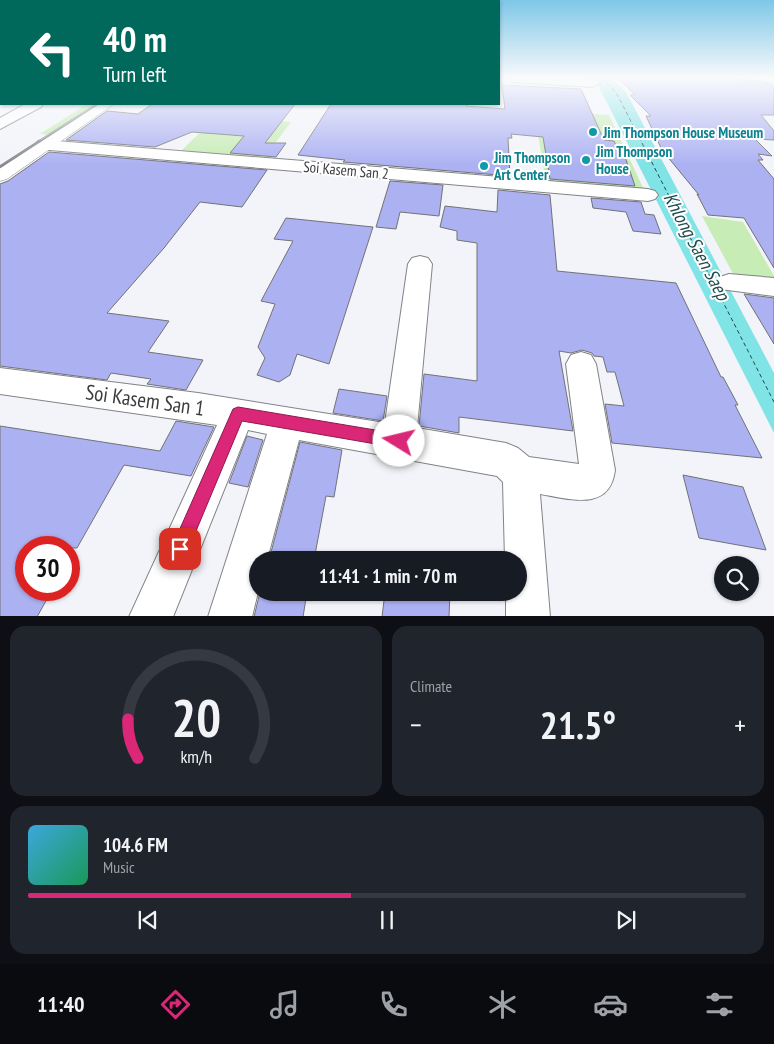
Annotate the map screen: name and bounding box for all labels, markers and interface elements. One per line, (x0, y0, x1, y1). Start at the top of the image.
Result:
text: 40 m (103, 16, 167, 62)
icon: left (20, 20, 85, 85)
text: Turn left (103, 60, 167, 88)
place label: Jim Thompson House Museum (602, 123, 763, 142)
marker: Jim Thompson House Museum (587, 126, 599, 138)
place label: Jim Thompson House (595, 142, 672, 178)
place label: Jim Thompson Art Center (493, 148, 570, 184)
marker: Jim Thompson House (580, 154, 592, 166)
street label: Soi Kasem San 2 (303, 157, 389, 183)
marker: Jim Thompson Art Center (478, 160, 490, 172)
water label: Khlong Saen Saep (659, 188, 736, 306)
street label: Soi Kasem San 1 (84, 378, 206, 422)
position arrow (372, 414, 424, 466)
pin (159, 528, 201, 570)
icon: arrive (166, 535, 194, 563)
speed limit sign: 30 (15, 536, 80, 601)
map controls (714, 556, 759, 601)
button: search (714, 556, 759, 601)
text: 11:41 · 1 min · 70 m (319, 564, 457, 588)
text: Climate (410, 676, 452, 696)
text: 20 (171, 684, 221, 751)
text: 21.5° (540, 700, 616, 749)
text: − (410, 706, 422, 743)
text: + (734, 706, 746, 743)
text: km/h (180, 745, 212, 768)
text: 104.6 FM (103, 833, 168, 857)
text: Music (103, 857, 135, 877)
icon: previous (134, 906, 162, 934)
icon: pause (373, 906, 401, 934)
icon: next (612, 906, 640, 934)
icon: directions (158, 987, 193, 1022)
icon: music (267, 987, 302, 1022)
icon: phone (376, 987, 411, 1022)
icon: climate (485, 987, 520, 1022)
icon: car (593, 987, 628, 1022)
icon: filters (702, 987, 737, 1022)
text: 11:40 (37, 990, 84, 1018)

